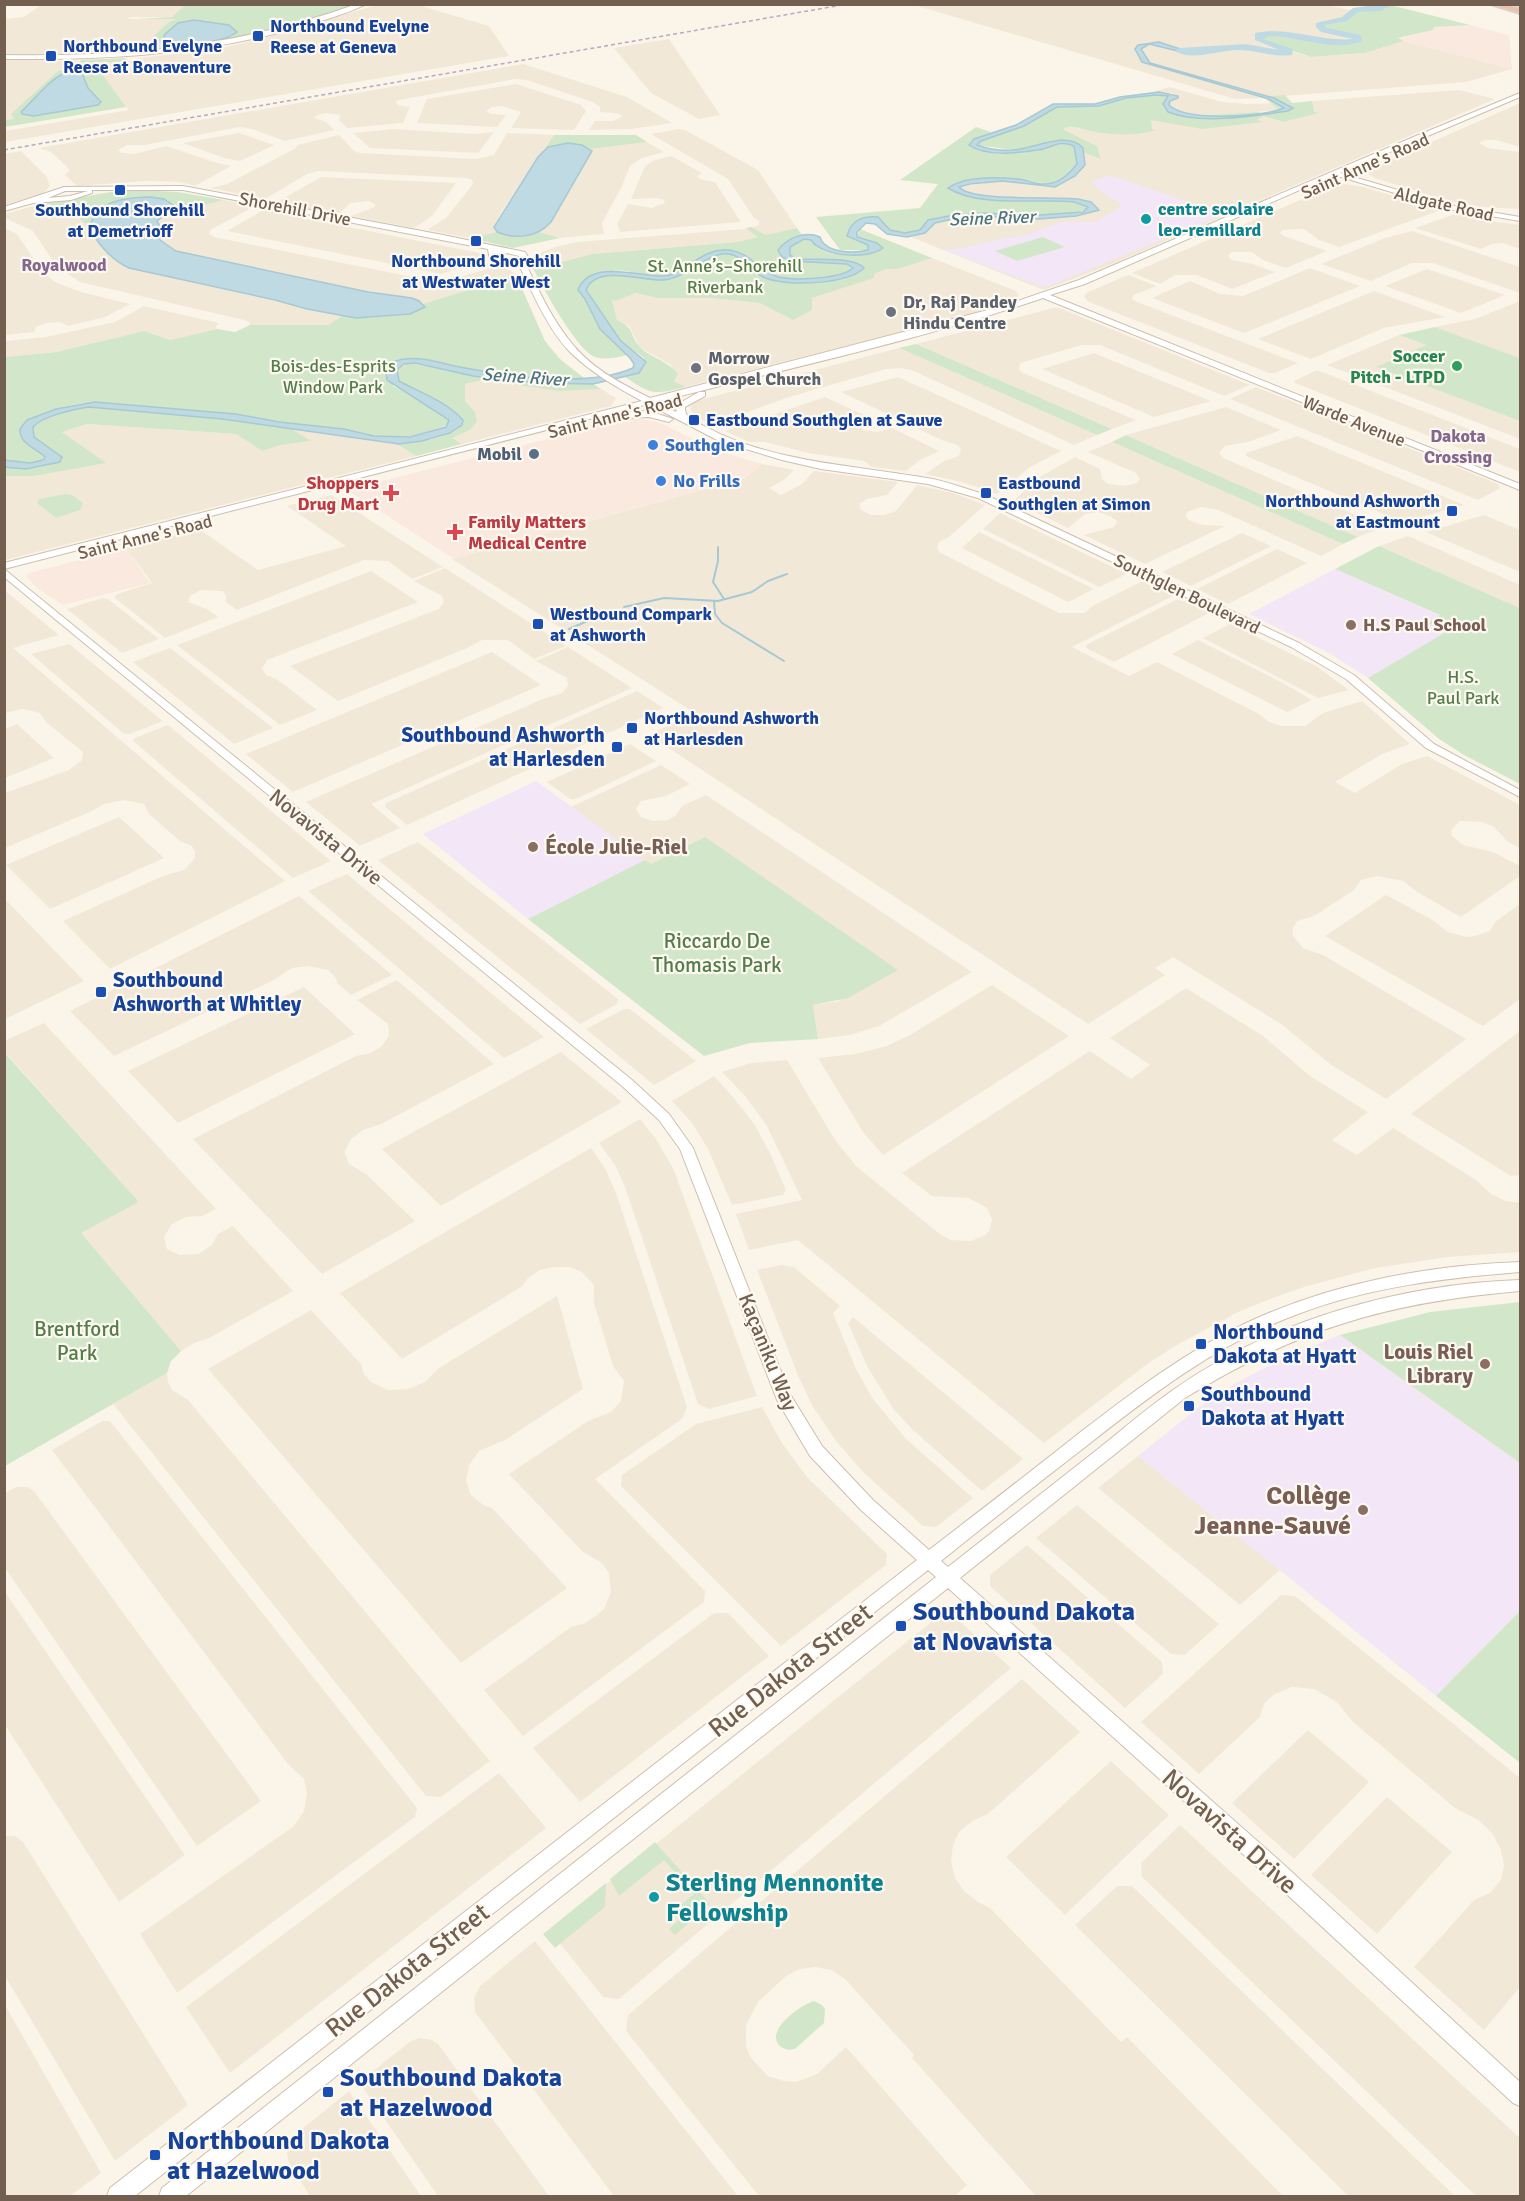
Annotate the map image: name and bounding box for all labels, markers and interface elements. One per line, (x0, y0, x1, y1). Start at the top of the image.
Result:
place label: Northbound Evelyne Reese at Geneva (270, 15, 429, 58)
marker: Northbound Evelyne Reese at Geneva (251, 29, 265, 43)
place label: Northbound Evelyne Reese at Bonaventure (63, 35, 231, 78)
marker: Northbound Evelyne Reese at Bonaventure (44, 49, 58, 63)
street label: Saint Anne's Road (1298, 128, 1432, 204)
street label: Aldgate Road (1392, 182, 1496, 226)
marker: Southbound Shorehill at Demetrioff (113, 183, 127, 197)
street label: Shorehill Drive (237, 187, 353, 231)
place label: centre scolaire leo-remillard (1158, 198, 1274, 241)
place label: Southbound Shorehill at Demetrioff (35, 199, 205, 242)
water label: Seine River (949, 205, 1038, 230)
marker: centre scolaire leo-remillard (1139, 212, 1153, 226)
marker: Northbound Shorehill at Westwater West (469, 234, 483, 248)
place label: Northbound Shorehill at Westwater West (391, 250, 561, 293)
district label: Royalwood (21, 254, 107, 276)
park label: St. Anne’s–Shorehill Riverbank (648, 255, 802, 298)
place label: Dr, Raj Pandey Hindu Centre (903, 291, 1017, 334)
marker: Dr, Raj Pandey Hindu Centre (884, 305, 898, 319)
place label: Soccer Pitch - LTPD (1350, 345, 1446, 388)
place label: Morrow Gospel Church (708, 347, 821, 390)
park label: Bois-des-Esprits Window Park (270, 355, 396, 398)
marker: Soccer Pitch - LTPD (1450, 359, 1464, 373)
marker: Morrow Gospel Church (689, 361, 703, 375)
water label: Seine River (481, 363, 571, 391)
street label: Saint Anne's Road (545, 389, 685, 443)
street label: Warde Avenue (1299, 390, 1409, 452)
place label: Eastbound Southglen at Sauve (706, 409, 943, 431)
marker: Eastbound Southglen at Sauve (687, 413, 701, 427)
district label: Dakota Crossing (1424, 425, 1492, 468)
place label: Southglen (665, 434, 745, 456)
marker: Southglen (646, 438, 660, 452)
place label: Mobil (477, 443, 522, 465)
marker: Mobil (527, 447, 541, 461)
place label: No Frills (673, 470, 740, 492)
place label: Shoppers Drug Mart (298, 472, 379, 515)
place label: Eastbound Southglen at Simon (998, 472, 1151, 515)
marker: No Frills (654, 474, 668, 488)
marker: Shoppers Drug Mart (384, 486, 398, 500)
marker: Eastbound Southglen at Simon (979, 486, 993, 500)
place label: Northbound Ashworth at Eastmount (1265, 490, 1440, 533)
marker: Northbound Ashworth at Eastmount (1445, 504, 1459, 518)
street label: Saint Anne's Road (75, 510, 215, 564)
place label: Family Matters Medical Centre (468, 511, 587, 554)
marker: Family Matters Medical Centre (446, 523, 464, 541)
street label: Southglen Boulevard (1110, 549, 1264, 639)
place label: Westbound Compark at Ashworth (550, 603, 713, 646)
place label: H.S Paul School (1363, 614, 1487, 636)
marker: Westbound Compark at Ashworth (531, 617, 545, 631)
marker: H.S Paul School (1344, 618, 1358, 632)
park label: H.S. Paul Park (1427, 666, 1499, 709)
place label: Northbound Ashworth at Harlesden (644, 707, 819, 750)
marker: Northbound Ashworth at Harlesden (625, 721, 639, 735)
place label: Southbound Ashworth at Harlesden (401, 722, 605, 772)
marker: Southbound Ashworth at Harlesden (610, 740, 624, 754)
street label: Novavista Drive (264, 783, 388, 891)
place label: École Julie-Riel (545, 833, 688, 860)
marker: École Julie-Riel (526, 840, 540, 854)
park label: Riccardo De Thomasis Park (652, 928, 782, 978)
place label: Southbound Ashworth at Whitley (113, 967, 302, 1017)
marker: Southbound Ashworth at Whitley (94, 985, 108, 999)
street label: Kaçaniku Way (733, 1289, 803, 1415)
park label: Brentford Park (34, 1316, 120, 1366)
place label: Northbound Dakota at Hyatt (1213, 1319, 1357, 1369)
marker: Northbound Dakota at Hyatt (1194, 1337, 1208, 1351)
place label: Louis Riel Library (1383, 1339, 1474, 1389)
marker: Louis Riel Library (1478, 1357, 1492, 1371)
place label: Southbound Dakota at Hyatt (1201, 1381, 1345, 1431)
marker: Southbound Dakota at Hyatt (1182, 1399, 1196, 1413)
place label: Collège Jeanne-Sauvé (1194, 1480, 1351, 1542)
marker: Collège Jeanne-Sauvé (1356, 1503, 1370, 1517)
place label: Southbound Dakota at Novavista (913, 1596, 1135, 1658)
street label: Rue Dakota Street (702, 1597, 879, 1745)
marker: Southbound Dakota at Novavista (894, 1619, 908, 1633)
street label: Novavista Drive (1155, 1762, 1304, 1901)
place label: Sterling Mennonite Fellowship (666, 1867, 884, 1929)
marker: Sterling Mennonite Fellowship (647, 1890, 661, 1904)
street label: Rue Dakota Street (319, 1897, 496, 2045)
place label: Southbound Dakota at Hazelwood (340, 2062, 562, 2124)
marker: Southbound Dakota at Hazelwood (321, 2085, 335, 2099)
place label: Northbound Dakota at Hazelwood (167, 2125, 390, 2187)
marker: Northbound Dakota at Hazelwood (148, 2148, 162, 2162)

